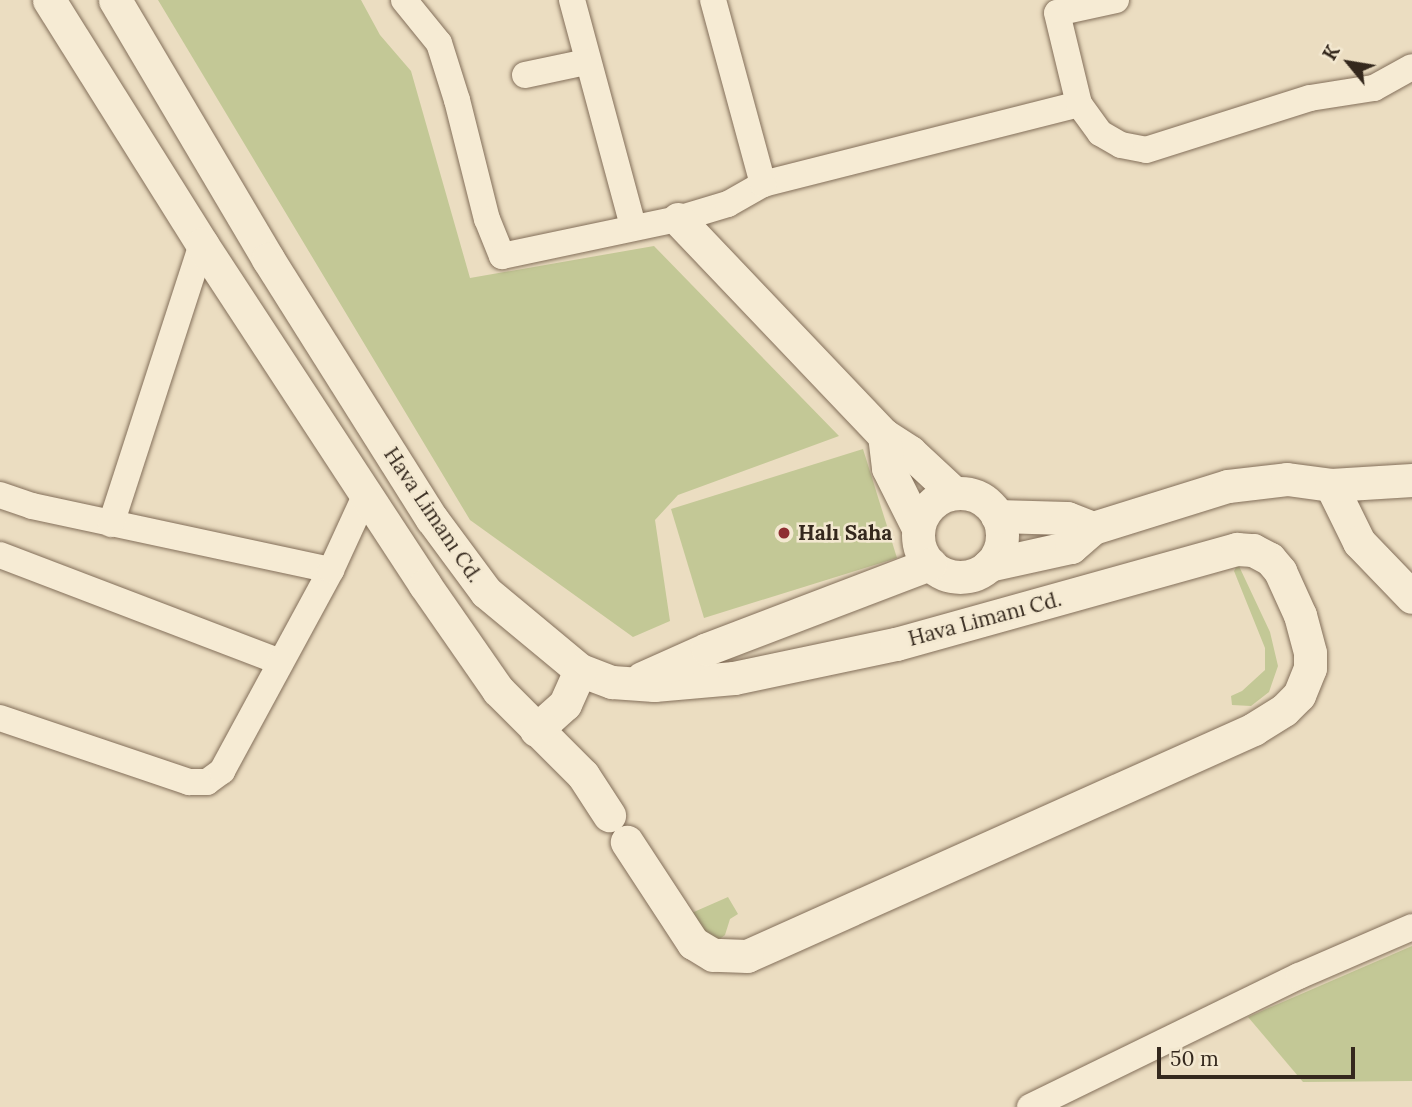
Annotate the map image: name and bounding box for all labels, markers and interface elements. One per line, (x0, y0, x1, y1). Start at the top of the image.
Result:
north arrow (1314, 28, 1384, 98)
text: K (1317, 41, 1345, 64)
street label: Hava Limanı Cd. (378, 443, 488, 587)
place label: Halı Saha (798, 520, 892, 546)
marker: Halı Saha (776, 525, 792, 541)
street label: Hava Limanı Cd. (906, 586, 1064, 652)
scale bar (1160, 1034, 1358, 1078)
text: 50 m (1170, 1045, 1219, 1072)

